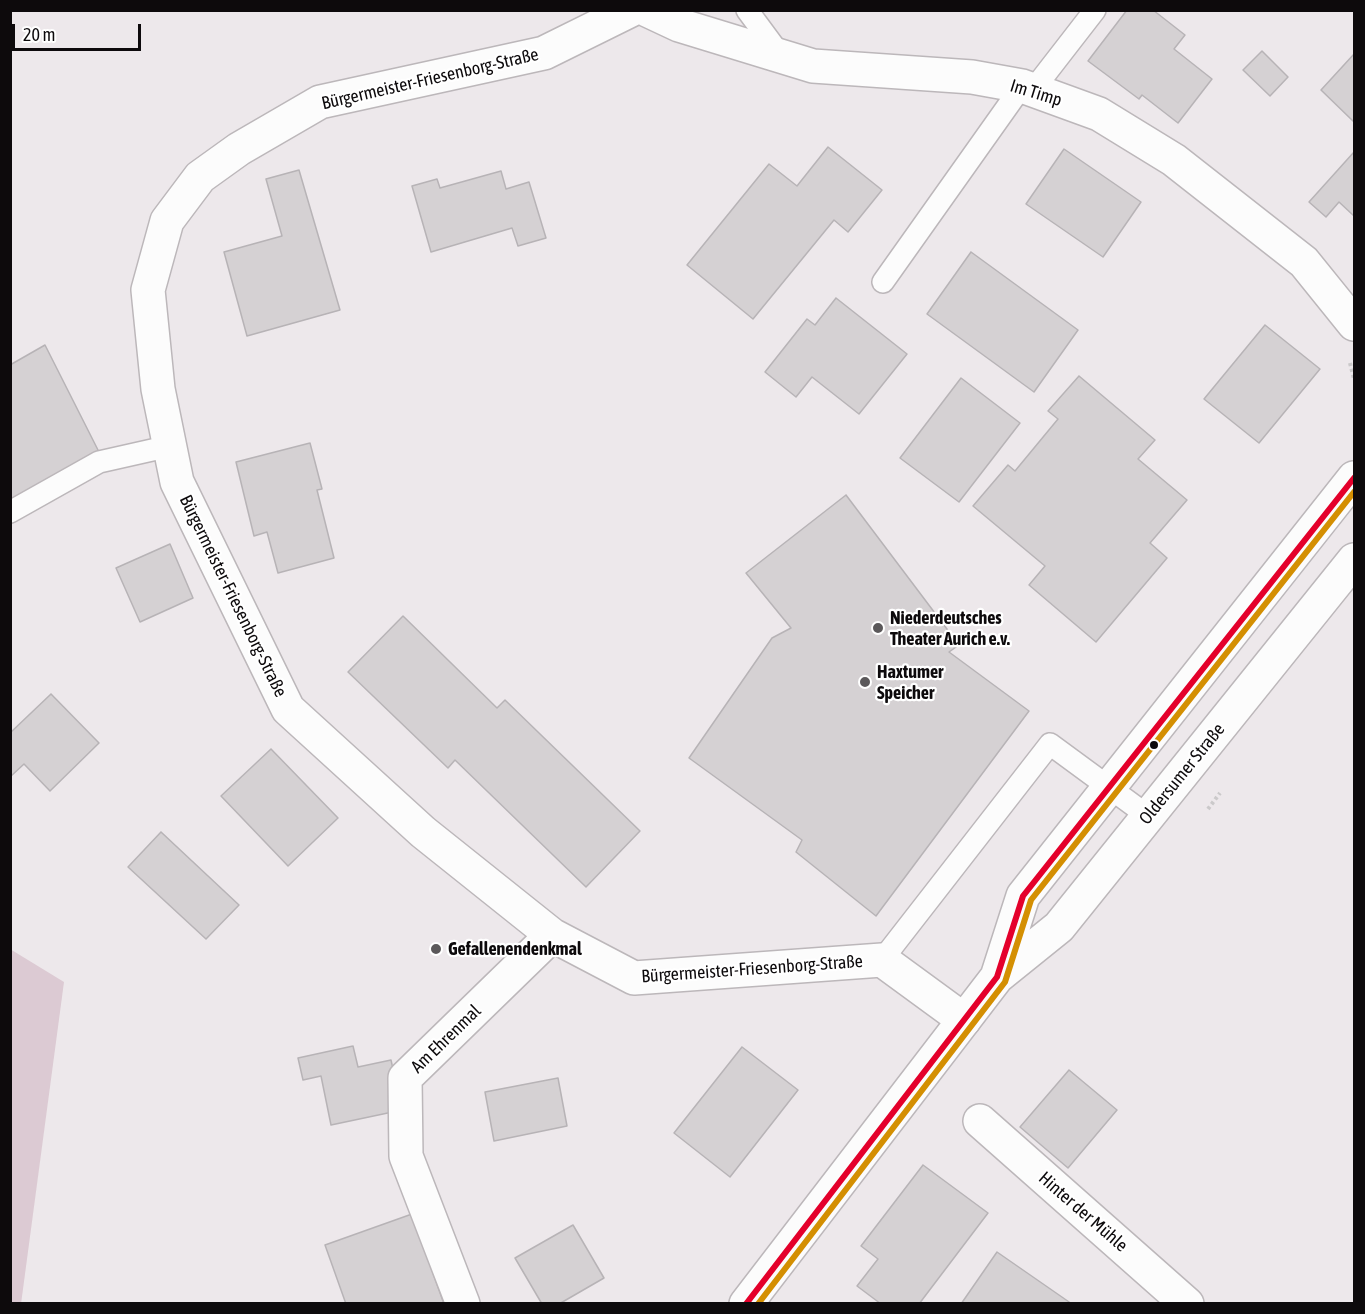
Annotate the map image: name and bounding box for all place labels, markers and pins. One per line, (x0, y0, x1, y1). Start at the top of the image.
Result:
place label: Niederdeutsches Theater Aurich e.v. (890, 607, 1010, 650)
marker: Niederdeutsches Theater Aurich e.v. (871, 621, 885, 635)
place label: Haxtumer Speicher (877, 661, 943, 704)
marker: Haxtumer Speicher (858, 675, 872, 689)
unlabelled marker (1148, 739, 1160, 751)
place label: Gefallenendenkmal (448, 938, 582, 960)
marker: Gefallenendenkmal (429, 942, 443, 956)

